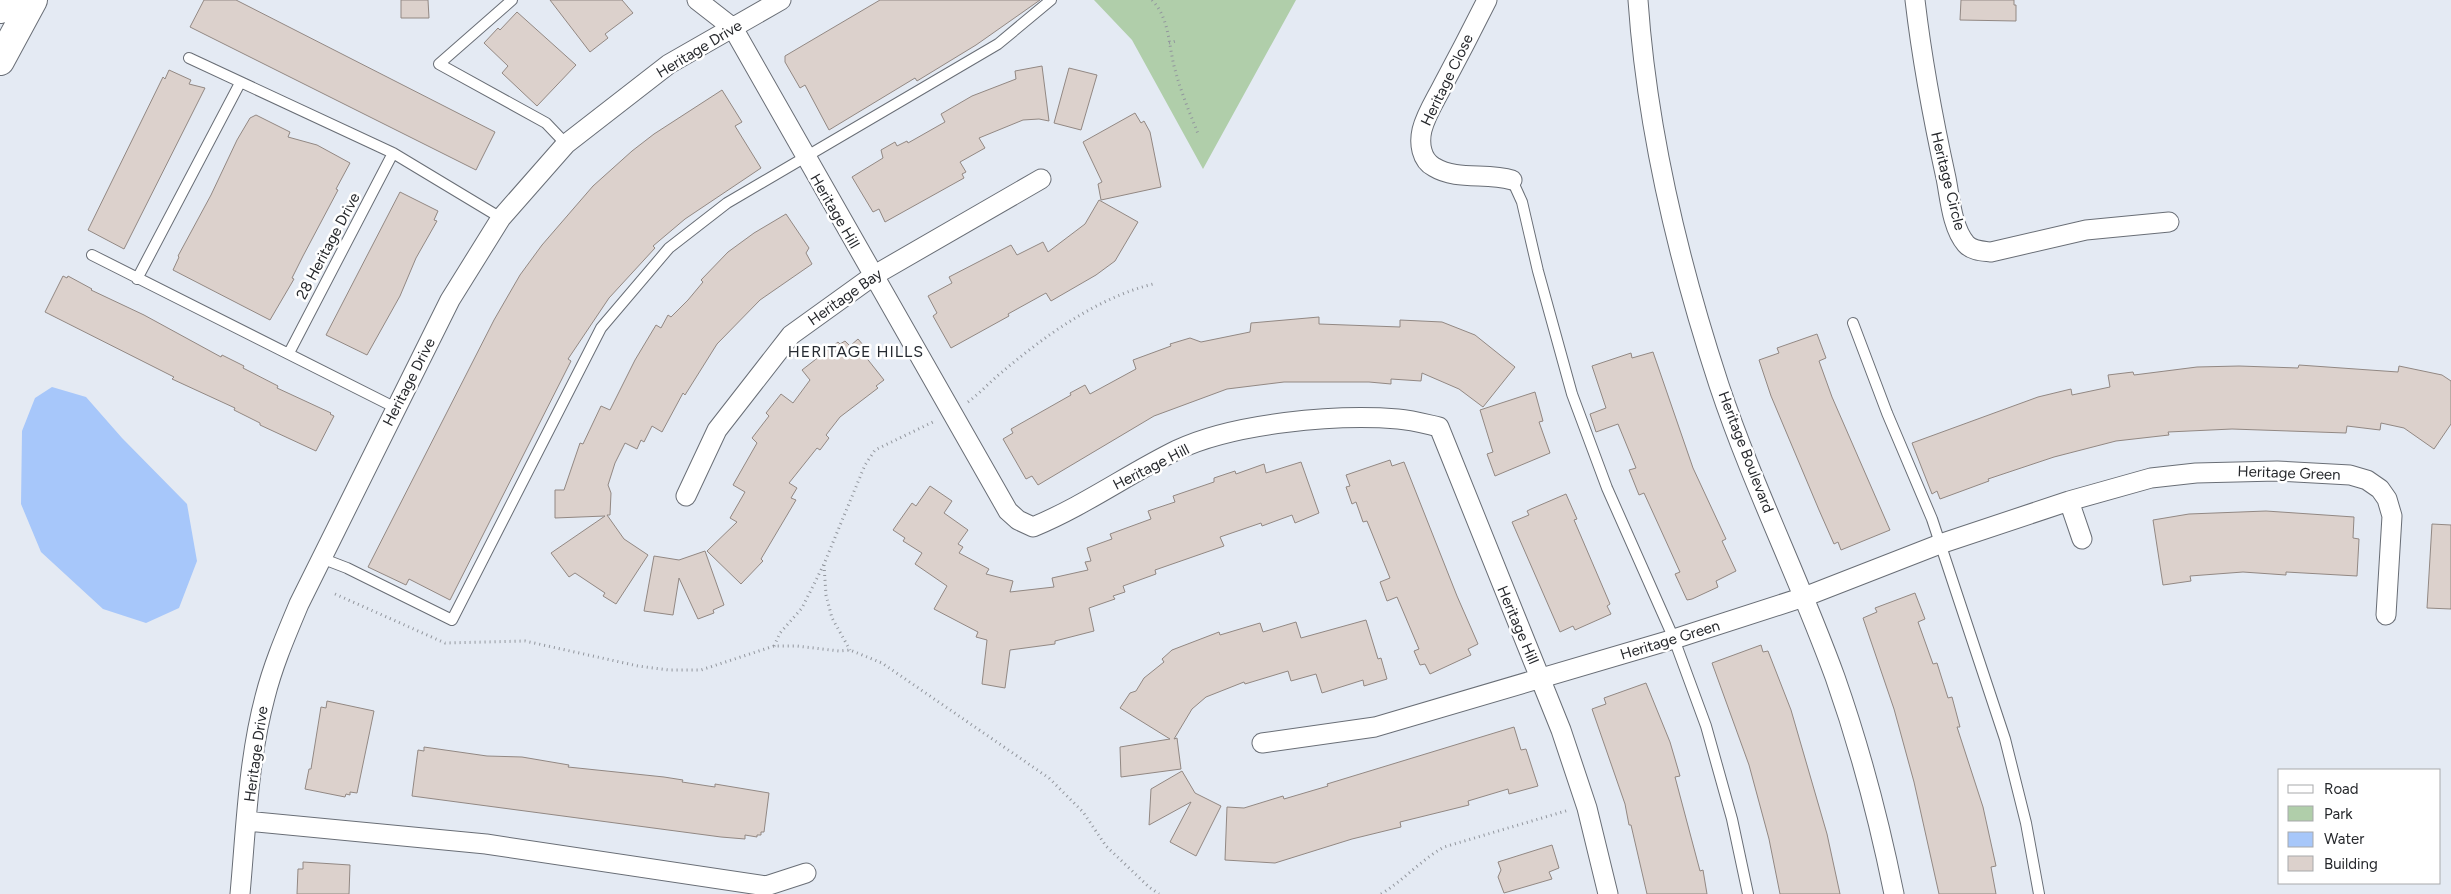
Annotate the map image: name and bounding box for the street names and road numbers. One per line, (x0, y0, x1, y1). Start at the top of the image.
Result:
street label: Heritage Drive (653, 16, 745, 82)
street label: Heritage Close (1417, 31, 1477, 129)
street label: Heritage Circle (1927, 130, 1969, 232)
street label: Heritage Hill (806, 170, 864, 252)
street label: 28 Heritage Drive (292, 190, 364, 302)
street label: Heritage Bay (804, 265, 886, 329)
street label: Heritage Drive (379, 335, 439, 429)
street label: Heritage Boulevard (1715, 389, 1777, 515)
street label: Heritage Hill (1110, 440, 1192, 494)
street label: Heritage Green (2237, 462, 2341, 484)
street label: Heritage Hill (1493, 583, 1543, 667)
street label: Heritage Green (1618, 616, 1722, 664)
street label: Heritage Drive (240, 705, 272, 803)

